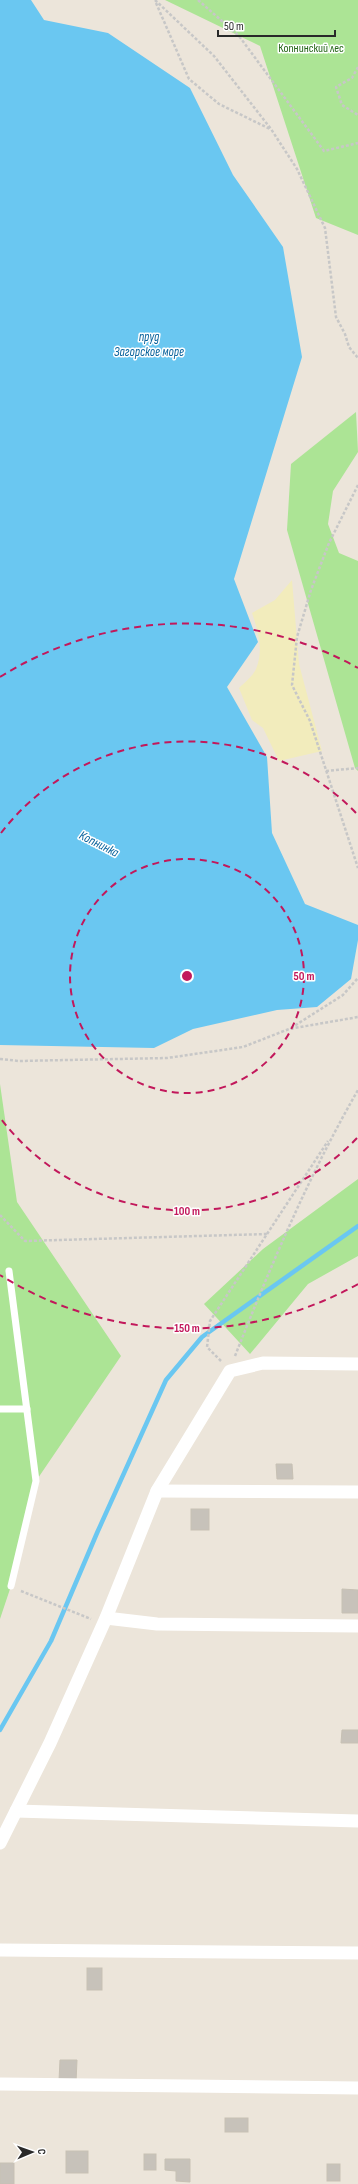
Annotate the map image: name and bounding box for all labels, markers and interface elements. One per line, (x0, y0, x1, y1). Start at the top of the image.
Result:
scale bar (218, 12, 335, 38)
text: 50 m (224, 19, 244, 34)
park label: Копнинский лес (278, 41, 344, 56)
water label: пруд Загорское море (114, 329, 184, 360)
water label: Копнинка (77, 827, 122, 861)
centre of rings (180, 969, 194, 983)
text: 50 m (294, 969, 314, 984)
text: 100 m (174, 1204, 200, 1219)
text: 150 m (174, 1321, 200, 1336)
north arrow (12, 2132, 52, 2172)
text: С (35, 2149, 48, 2155)

